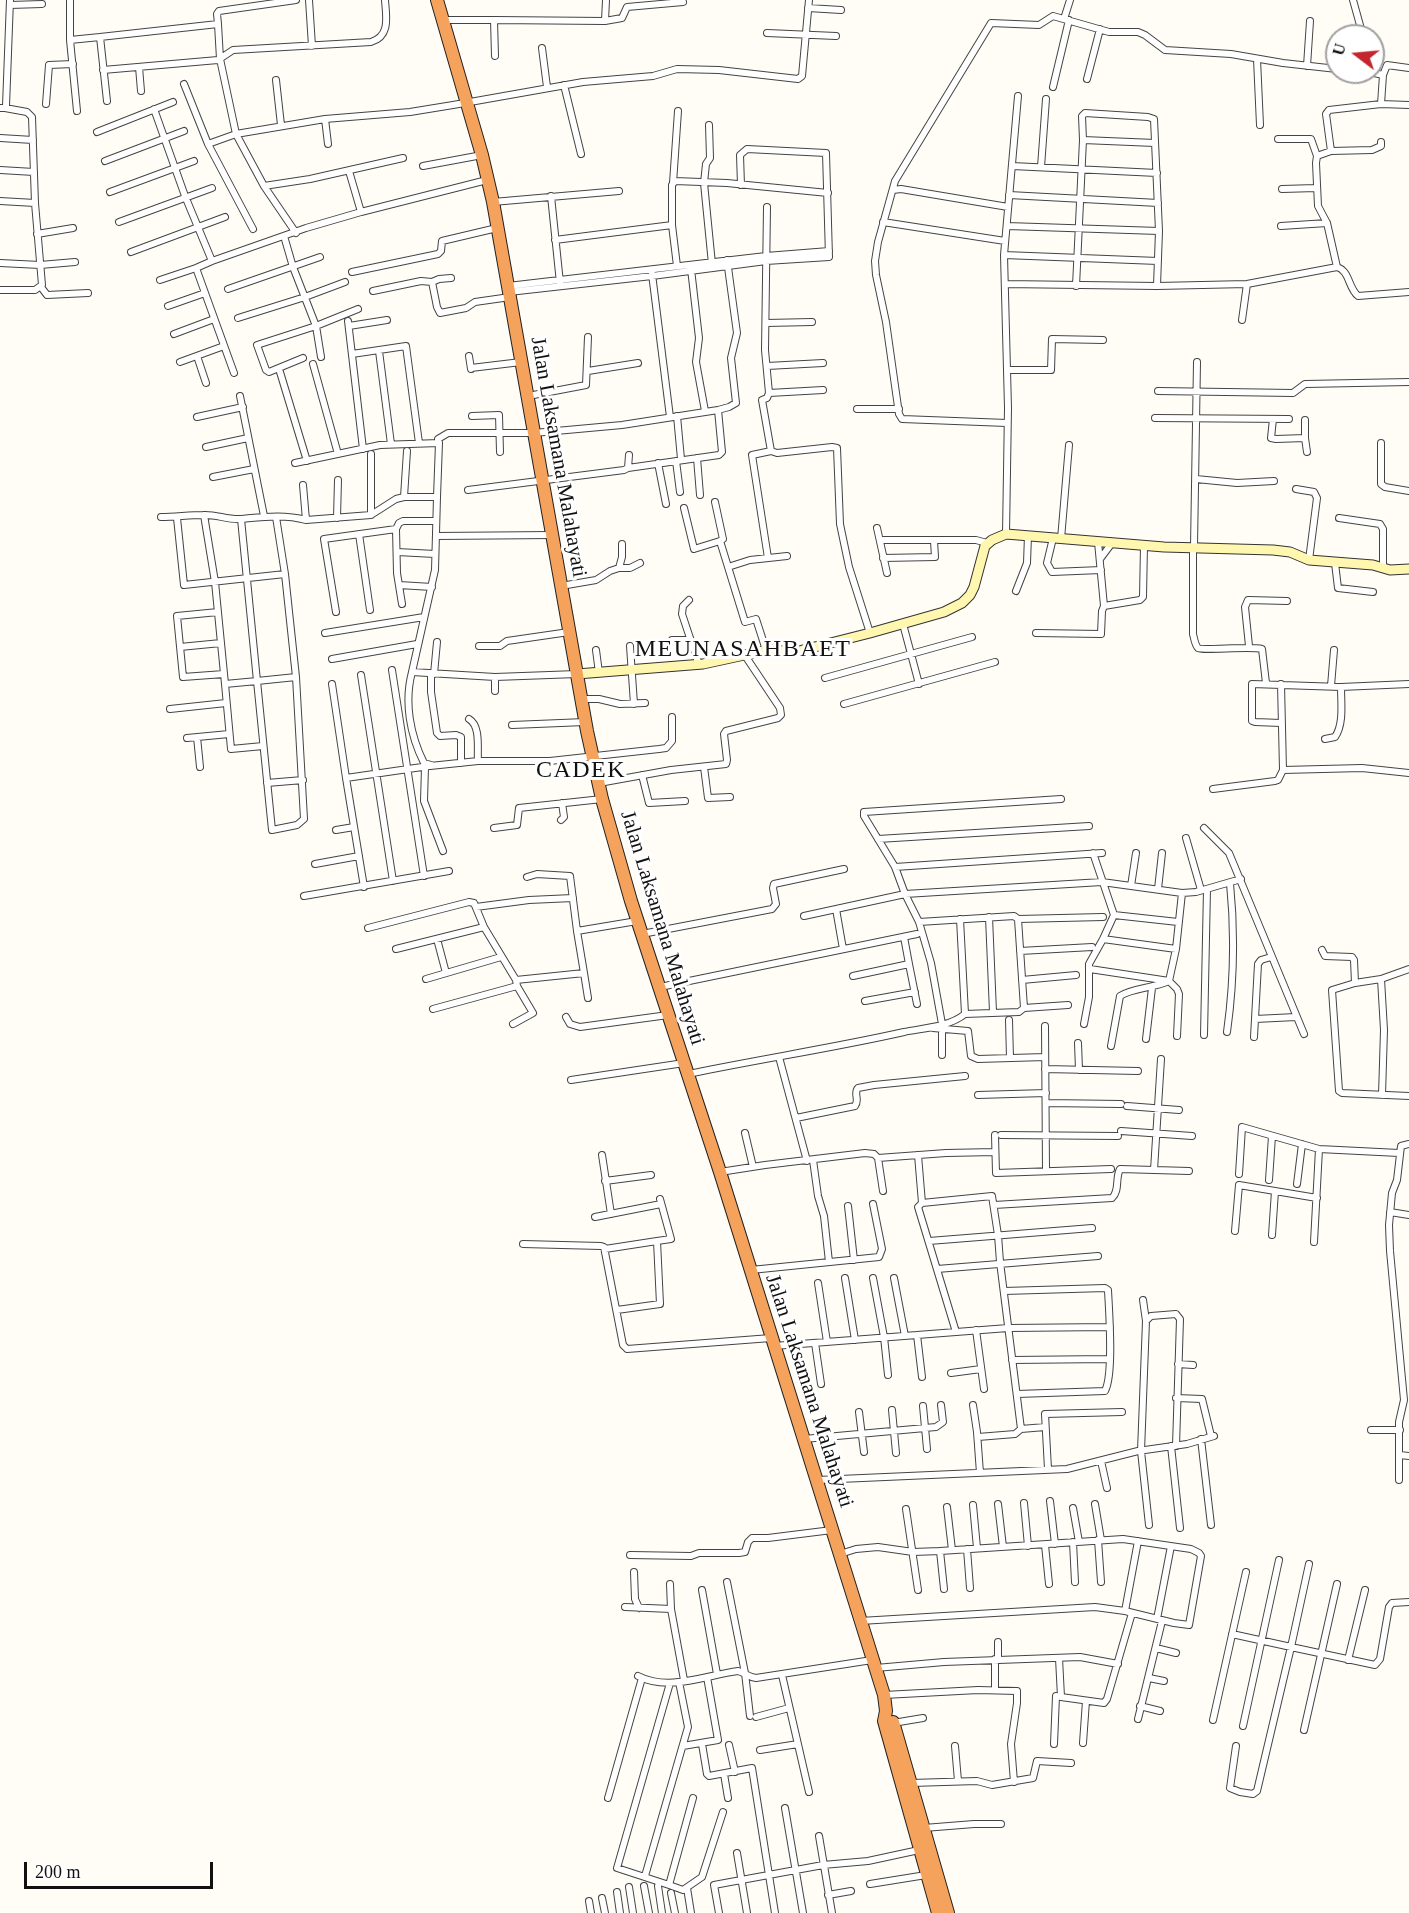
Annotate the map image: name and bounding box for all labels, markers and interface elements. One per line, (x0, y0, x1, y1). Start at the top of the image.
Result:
north arrow (1325, 24, 1385, 84)
text: U (1329, 42, 1349, 57)
street label: Jalan Laksamana Malahayati (524, 335, 592, 579)
district label: MEUNASAHBAET (635, 636, 851, 664)
district label: CADEK (536, 757, 626, 785)
street label: Jalan Laksamana Malahayati (614, 808, 710, 1048)
street label: Jalan Laksamana Malahayati (759, 1271, 859, 1511)
scale bar (27, 1850, 216, 1888)
text: 200 m (35, 1862, 81, 1882)

